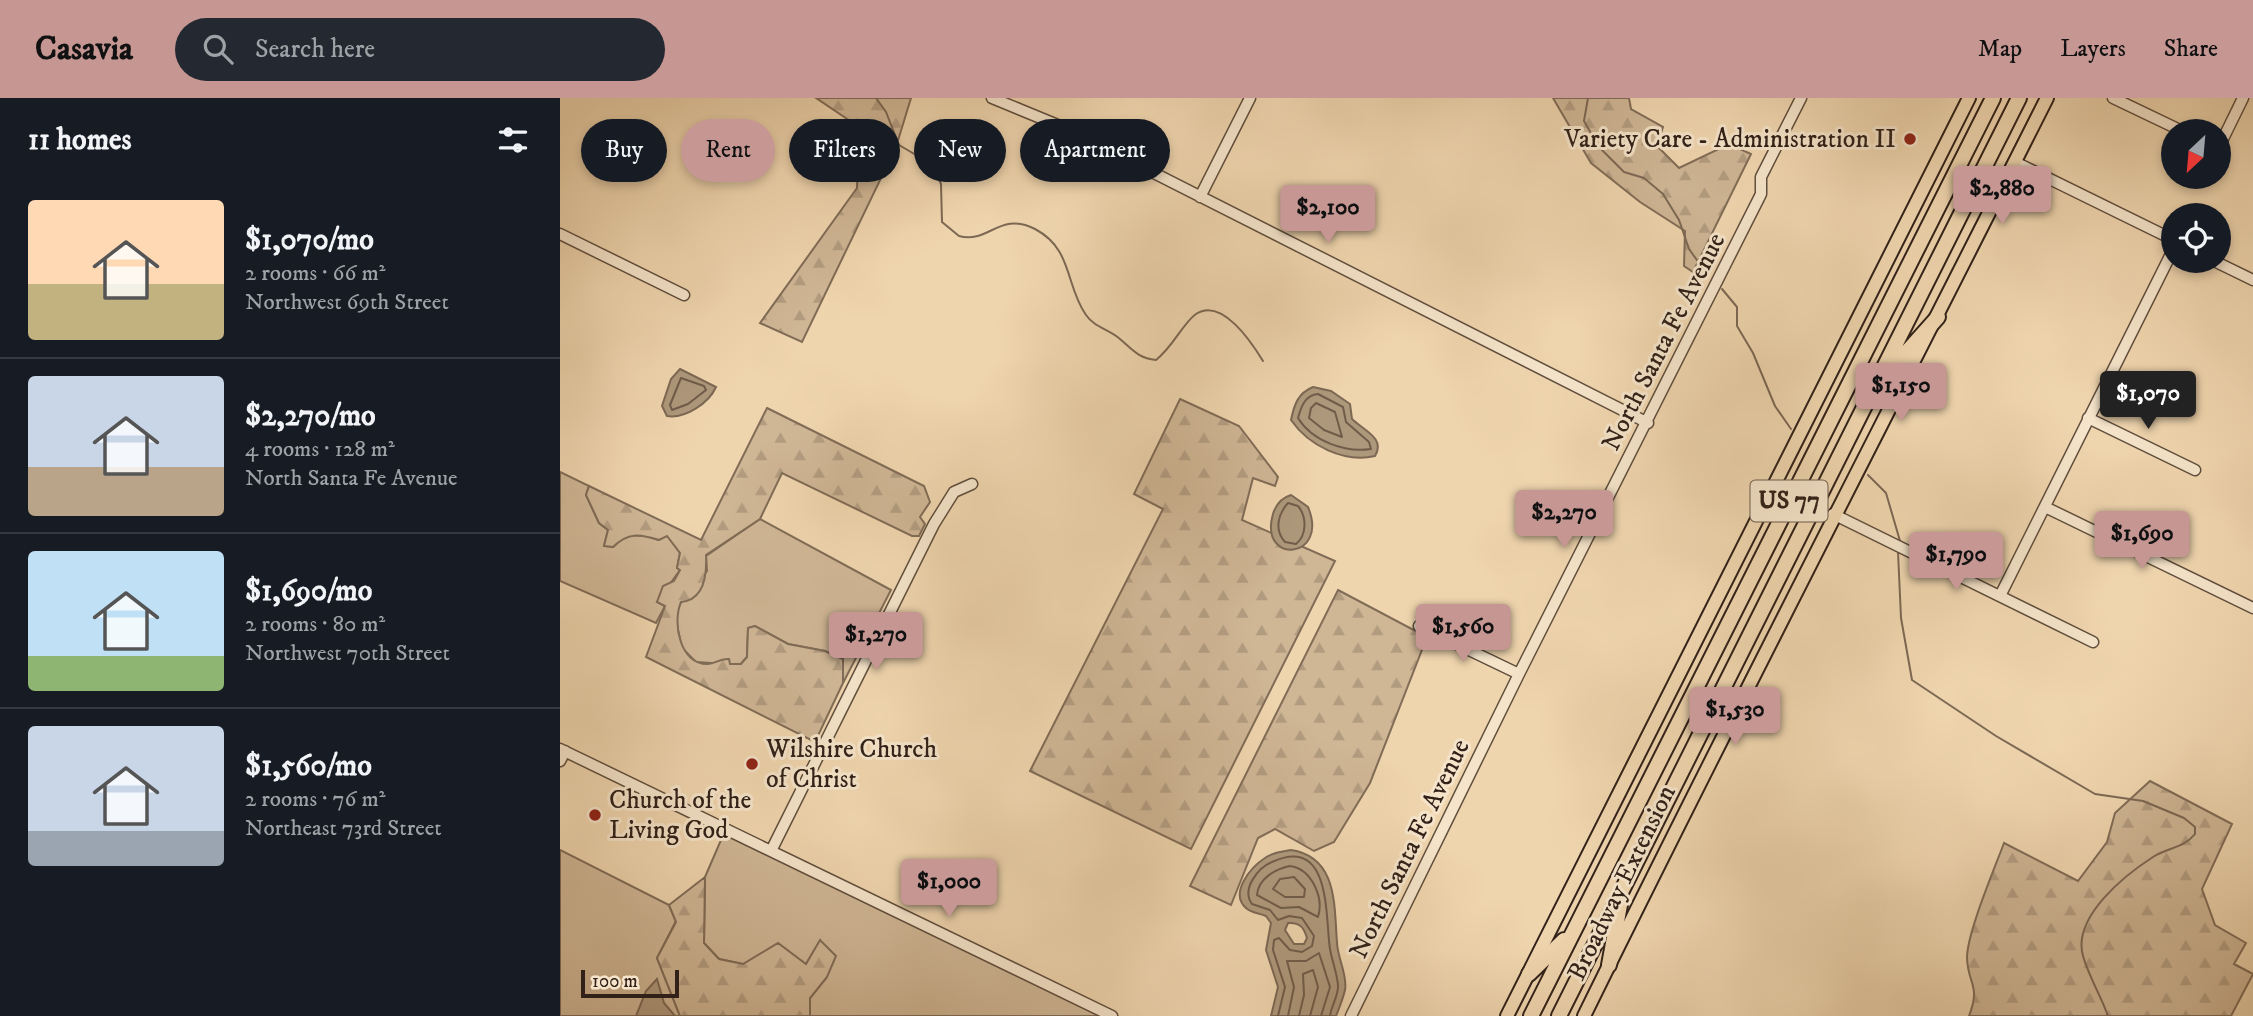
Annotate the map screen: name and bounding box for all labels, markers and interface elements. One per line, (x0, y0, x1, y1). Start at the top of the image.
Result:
search box (175, 18, 665, 81)
text: Casavia (35, 29, 133, 70)
icon: search (199, 30, 237, 68)
text: Search here (255, 33, 375, 66)
text: Map (1978, 34, 2022, 64)
text: Layers (2060, 34, 2126, 64)
text: Share (2164, 34, 2218, 64)
chip: Buy (581, 119, 667, 182)
chip: Rent (681, 119, 775, 182)
chip: Filters (789, 119, 900, 182)
chip: New (914, 119, 1006, 182)
chip: Apartment (1020, 119, 1170, 182)
north arrow (2161, 119, 2231, 189)
map controls (2161, 119, 2231, 273)
icon: filters (494, 121, 532, 159)
text: 11 homes (28, 122, 132, 159)
place label: Variety Care - Administration II (1563, 123, 1896, 156)
marker: Variety Care - Administration II (1902, 131, 1918, 147)
pin: $2,880 (1945, 166, 2059, 226)
text: $2,880 (1969, 174, 2035, 203)
pin: $2,100 (1271, 186, 1385, 245)
text: $2,100 (1296, 193, 1360, 222)
button: locate (2161, 203, 2231, 273)
text: $1,070/mo (245, 222, 374, 259)
street label: North Santa Fe Avenue (1595, 227, 1733, 457)
icon: home (84, 228, 168, 312)
text: 2 rooms · 66 m² (245, 259, 385, 288)
text: Northwest 69th Street (245, 288, 449, 317)
pin: $1,150 (1844, 364, 1958, 423)
text: $1,150 (1871, 371, 1931, 400)
pin: $1,070 (2091, 372, 2205, 431)
text: $1,070 (2116, 379, 2180, 408)
text: $2,270/mo (245, 398, 376, 435)
icon: home (84, 404, 168, 488)
text: 4 rooms · 128 m² (245, 435, 395, 464)
text: North Santa Fe Avenue (245, 464, 458, 493)
road number: US 77 (1750, 480, 1828, 522)
pin: $2,270 (1507, 490, 1621, 550)
text: $2,270 (1531, 498, 1597, 527)
pin: $1,690 (2085, 512, 2199, 571)
text: $1,690 (2110, 519, 2174, 548)
pin: $1,790 (1899, 532, 2013, 592)
text: $1,790 (1925, 540, 1987, 569)
text: $1,690/mo (245, 573, 372, 610)
icon: home (84, 579, 168, 663)
pin: $1,560 (1406, 604, 1520, 664)
text: 2 rooms · 80 m² (245, 610, 385, 639)
pin: $1,270 (819, 612, 933, 672)
text: $1,560 (1432, 612, 1494, 641)
text: $1,270 (845, 620, 907, 649)
text: Northwest 70th Street (245, 639, 450, 668)
pin: $1,530 (1678, 688, 1792, 747)
text: $1,530 (1705, 695, 1765, 724)
place label: Wilshire Church of Christ (765, 733, 937, 796)
street label: North Santa Fe Avenue (1343, 734, 1477, 964)
text: $1,560/mo (245, 748, 372, 785)
icon: home (84, 754, 168, 838)
marker: Wilshire Church of Christ (744, 756, 760, 772)
street label: Broadway Extension (1560, 779, 1684, 986)
place label: Church of the Living God (609, 784, 751, 847)
text: 2 rooms · 76 m² (245, 785, 385, 814)
marker: Church of the Living God (587, 807, 603, 823)
text: Northeast 73rd Street (245, 814, 442, 843)
pin: $1,000 (892, 860, 1006, 919)
text: $1,000 (917, 867, 981, 896)
scale bar (581, 967, 679, 999)
text: 100 m (592, 970, 638, 993)

